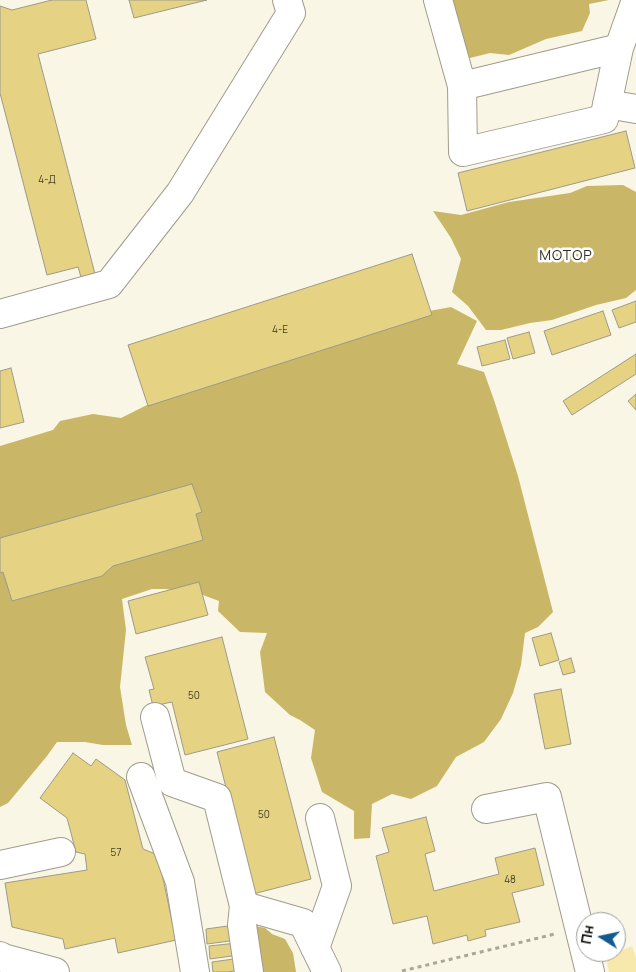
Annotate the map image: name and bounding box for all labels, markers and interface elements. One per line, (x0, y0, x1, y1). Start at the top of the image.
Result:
house number: 4-Д (38, 174, 56, 186)
district label: МОТОР (539, 248, 593, 264)
house number: 4-Е (272, 324, 288, 336)
house number: 50 (188, 690, 200, 702)
house number: 50 (258, 809, 270, 821)
house number: 57 (111, 847, 121, 859)
house number: 48 (504, 874, 516, 886)
north arrow (576, 912, 626, 962)
text: Пн (576, 924, 598, 945)

